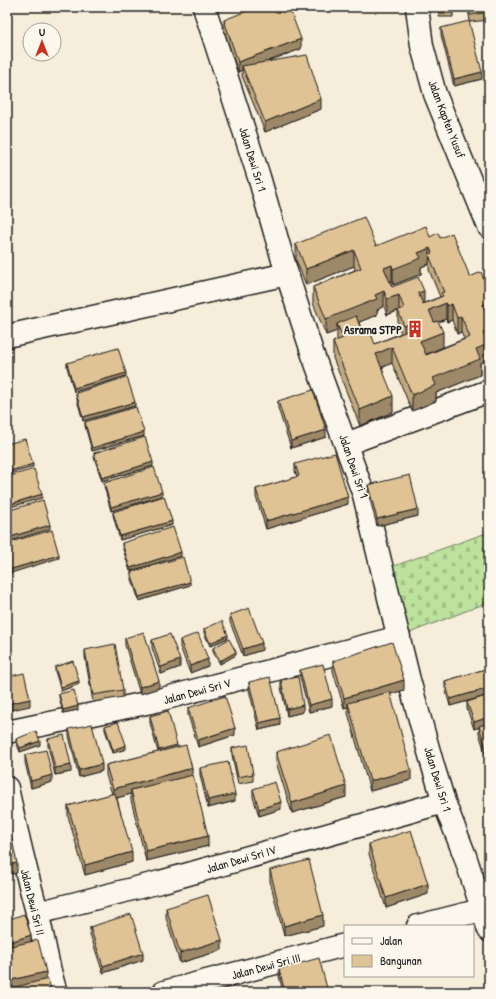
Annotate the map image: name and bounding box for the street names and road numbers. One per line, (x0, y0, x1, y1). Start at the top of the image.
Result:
street label: Jalan Kapten Yusuf (424, 78, 470, 161)
street label: Jalan Dewi Sri 1 (235, 125, 271, 193)
street label: Jalan Dewi Sri 1 (335, 432, 373, 500)
street label: Jalan Dewi Sri V (161, 674, 233, 708)
street label: Jalan Dewi Sri 1 (420, 745, 456, 813)
street label: Jalan Dewi Sri IV (204, 841, 278, 877)
street label: Jalan Dewi Sri II (17, 867, 49, 937)
street label: Jalan Dewi Sri III (230, 949, 302, 983)

